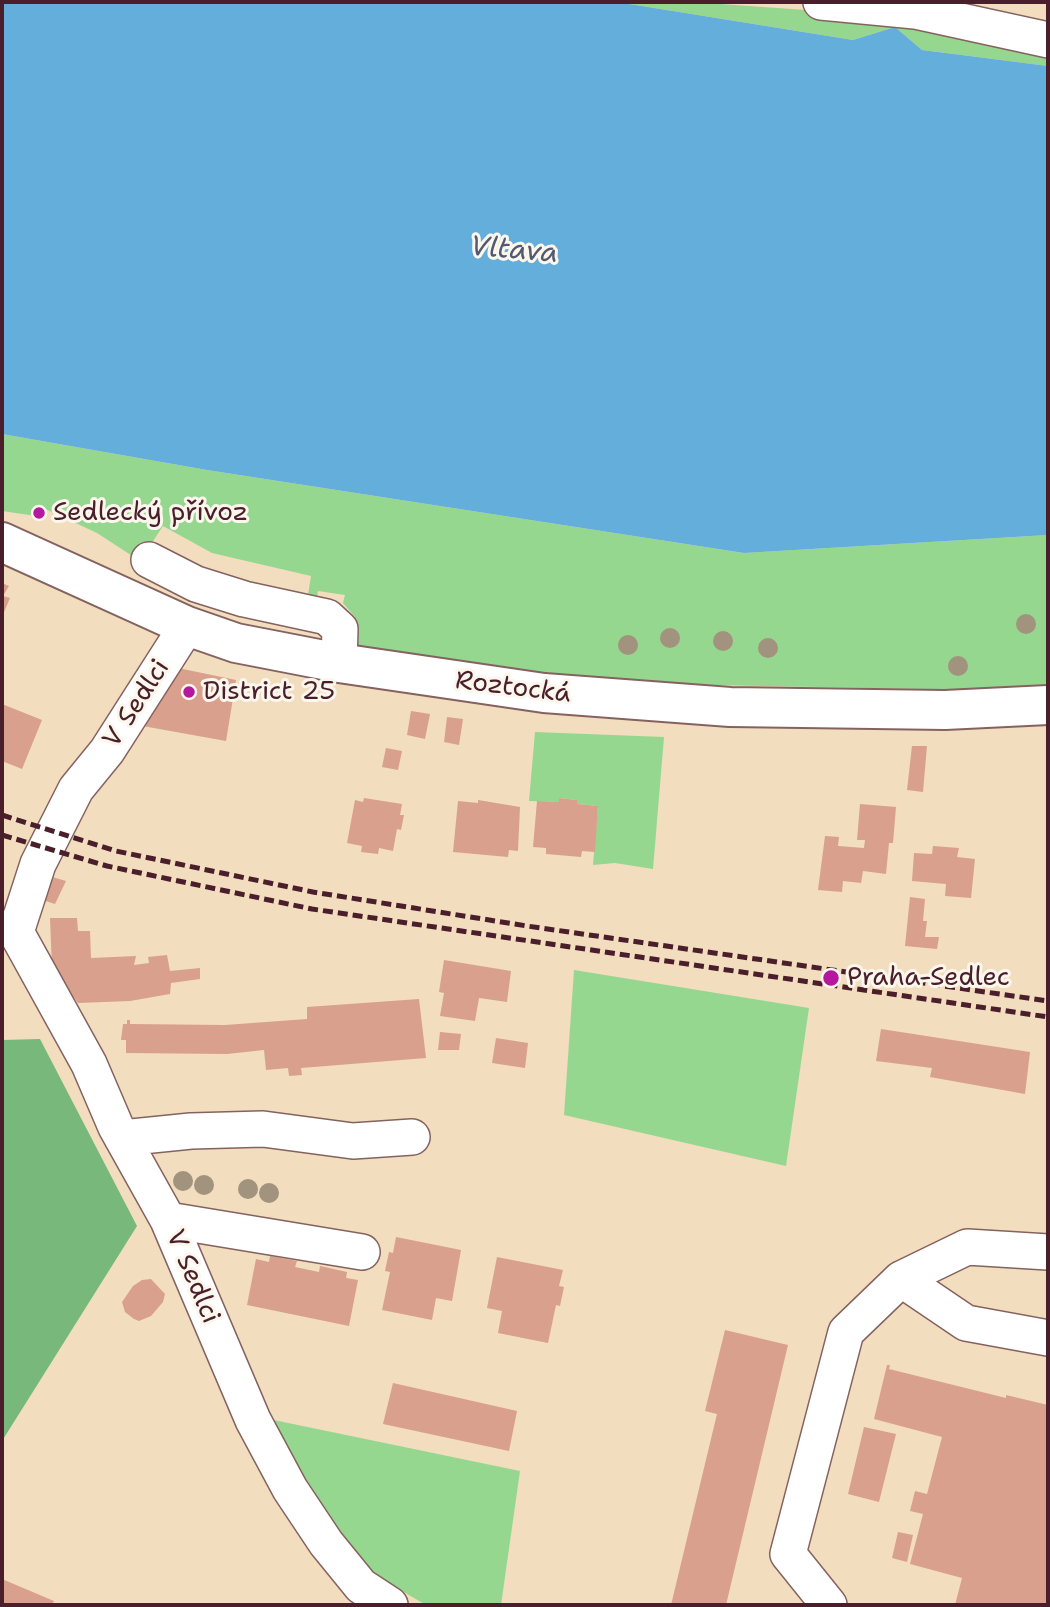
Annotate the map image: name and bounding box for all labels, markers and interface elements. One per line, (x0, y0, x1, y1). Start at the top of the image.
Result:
water label: Vltava (469, 230, 559, 272)
place label: Sedlecký přívoz (53, 497, 248, 529)
marker: Sedlecký přívoz (31, 505, 47, 521)
street label: V Sedlci (97, 654, 177, 754)
street label: Roztocká (453, 665, 573, 711)
place label: District 25 (203, 676, 335, 708)
marker: District 25 (181, 684, 197, 700)
place label: Praha-Sedlec (847, 962, 1010, 994)
marker: Praha-Sedlec (821, 968, 841, 988)
street label: V Sedlci (158, 1225, 226, 1329)

